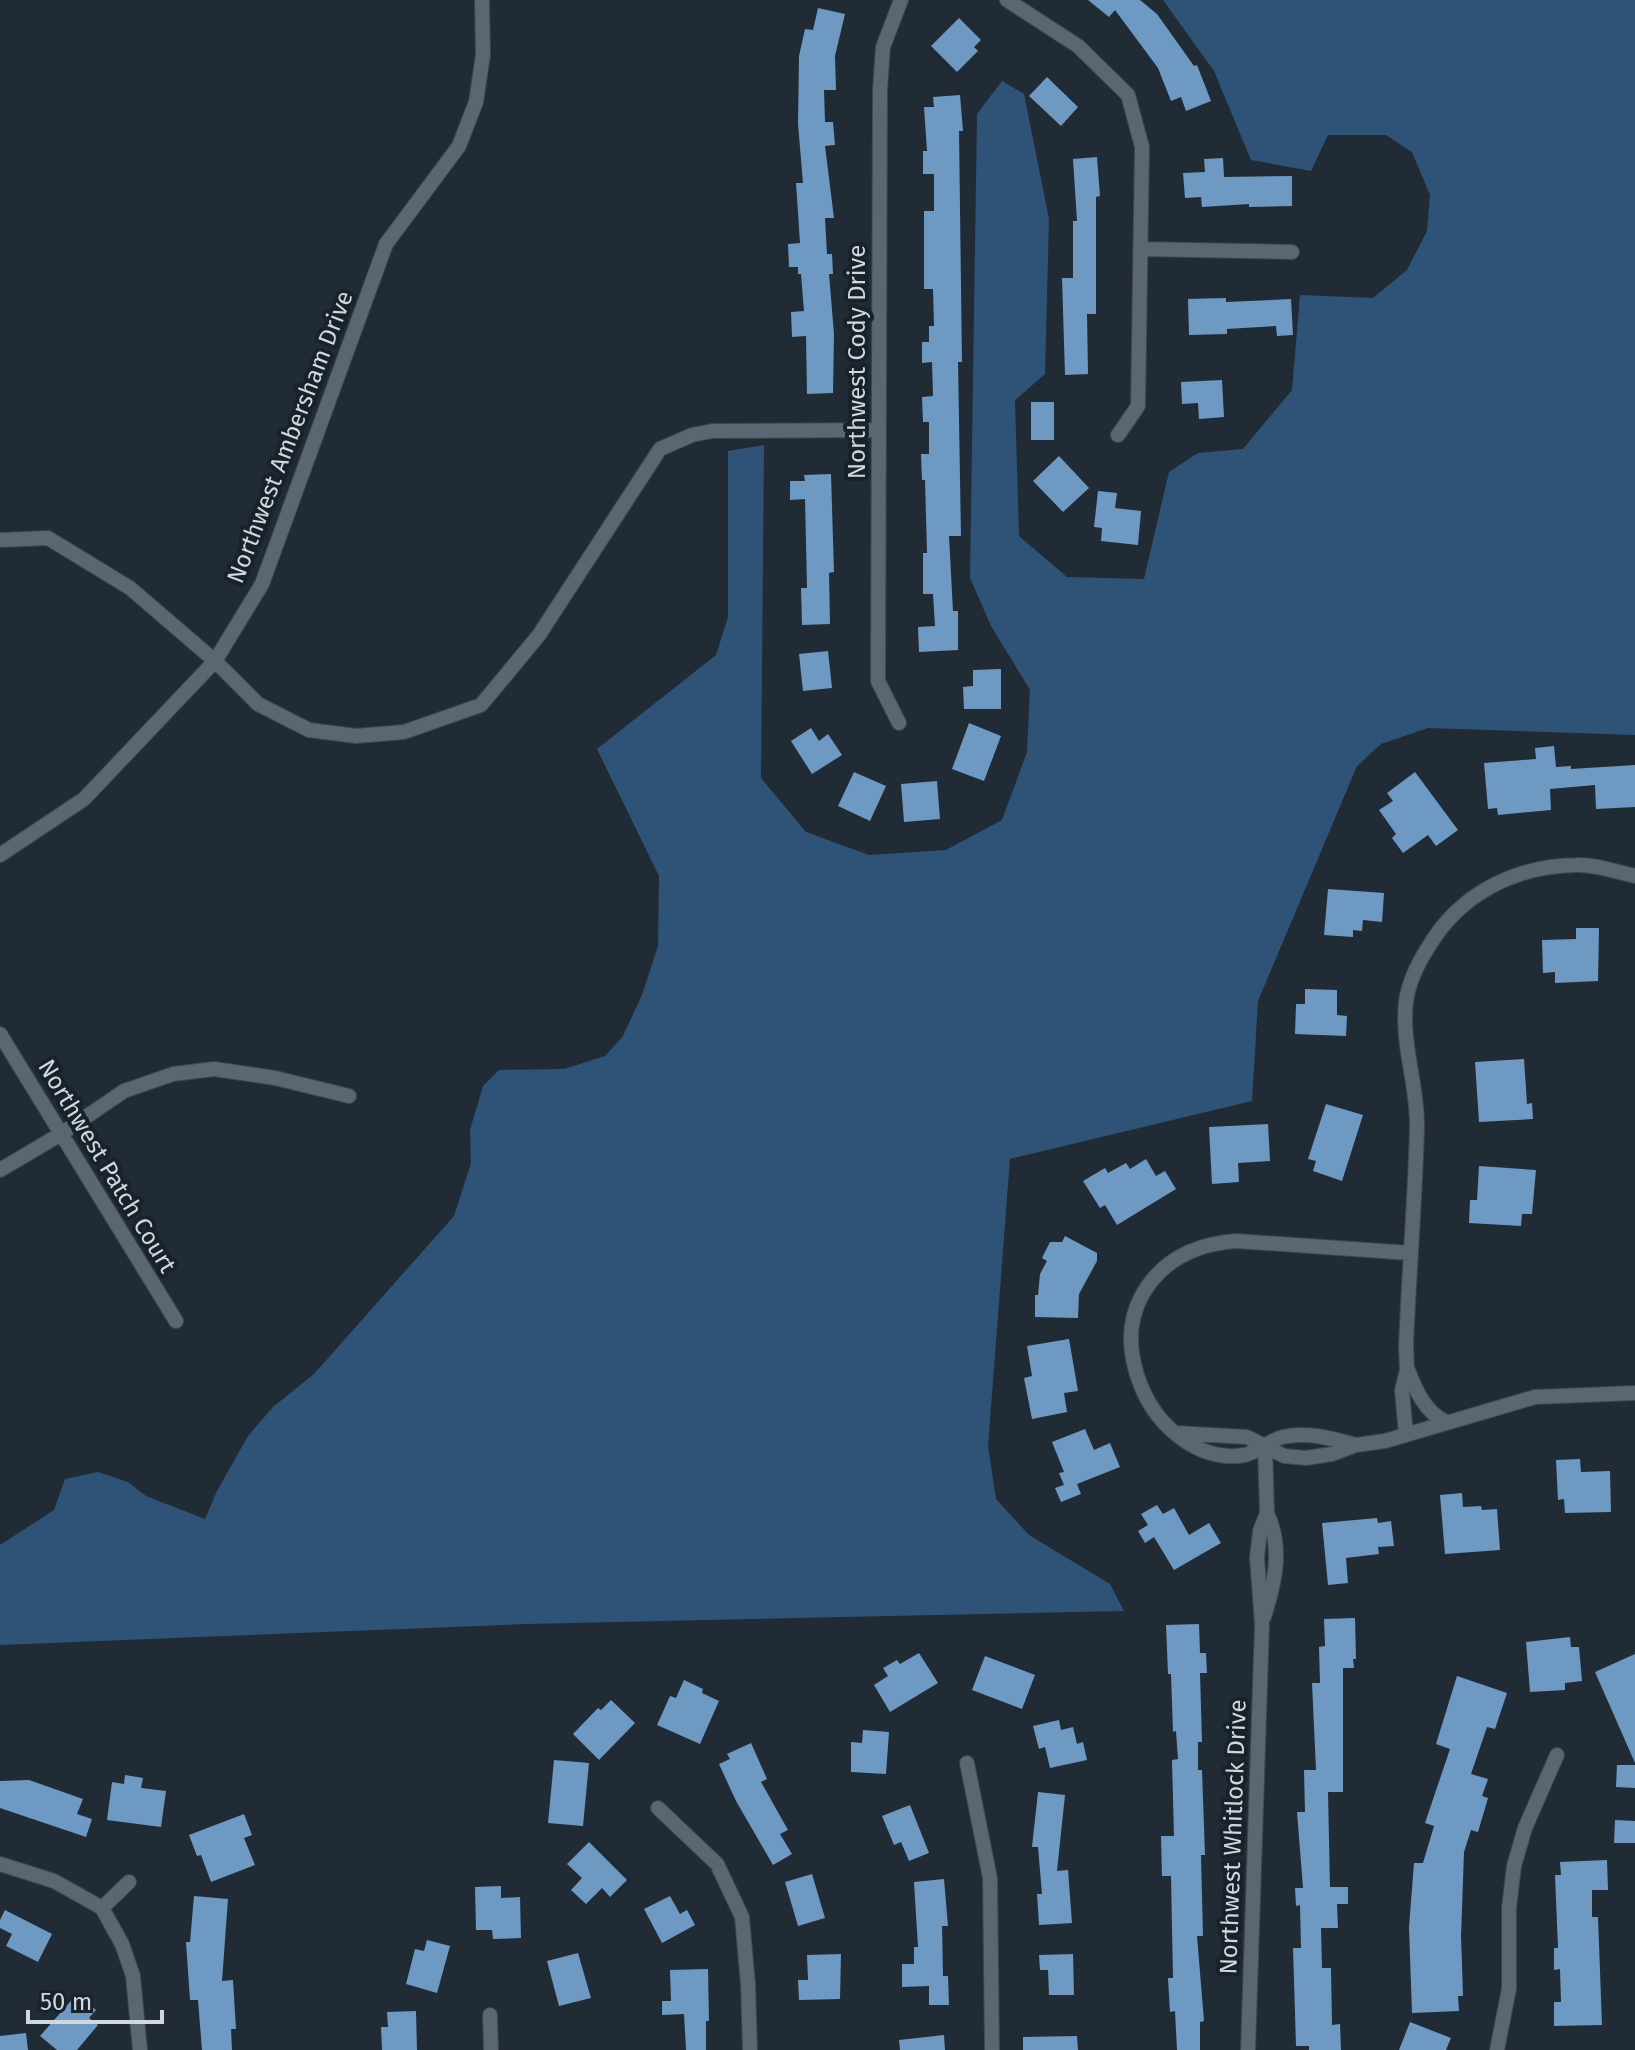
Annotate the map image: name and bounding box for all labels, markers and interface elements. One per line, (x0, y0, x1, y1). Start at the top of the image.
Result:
street label: Northwest Cody Drive (843, 245, 871, 479)
street label: Northwest Ambersham Drive (221, 287, 359, 587)
street label: Northwest Patch Court (32, 1054, 182, 1278)
street label: Northwest Whitlock Drive (1214, 1699, 1252, 1975)
scale bar (28, 1974, 162, 2024)
text: 50 m (40, 1988, 92, 2016)

